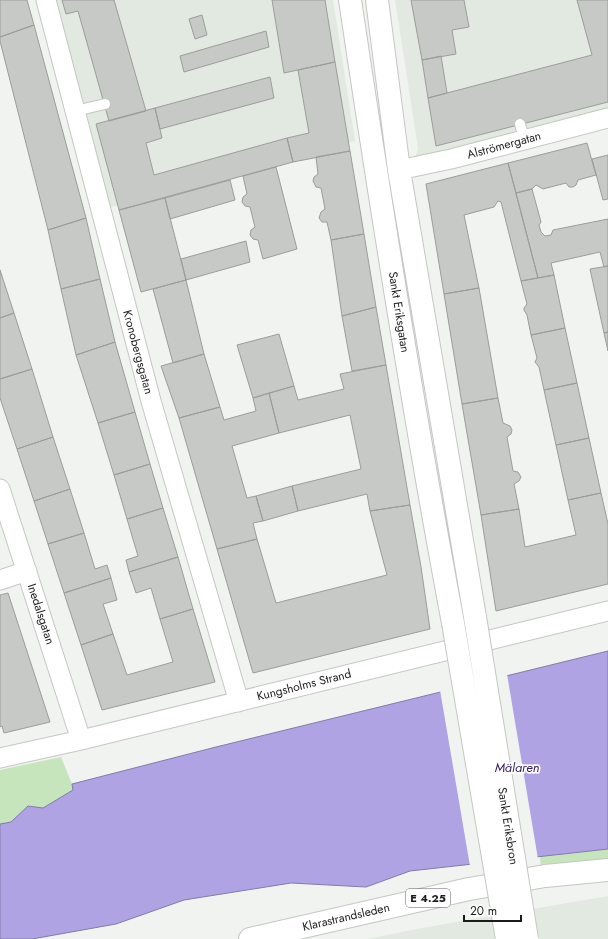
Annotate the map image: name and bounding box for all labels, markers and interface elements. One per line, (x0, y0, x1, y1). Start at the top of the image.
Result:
street label: Alströmergatan (465, 126, 543, 164)
street label: Sankt Eriksgatan (384, 270, 414, 354)
street label: Kronobergsgatan (118, 308, 158, 396)
street label: Inedalsgatan (23, 581, 59, 647)
street label: Kungsholms Strand (255, 665, 353, 705)
water label: Mälaren (495, 758, 540, 777)
street label: Sankt Eriksbron (493, 786, 523, 866)
road number: E 4.25 (406, 889, 450, 907)
scale bar (464, 897, 521, 923)
street label: Klarastrandsleden (301, 898, 391, 936)
text: 20 m (470, 902, 497, 920)

